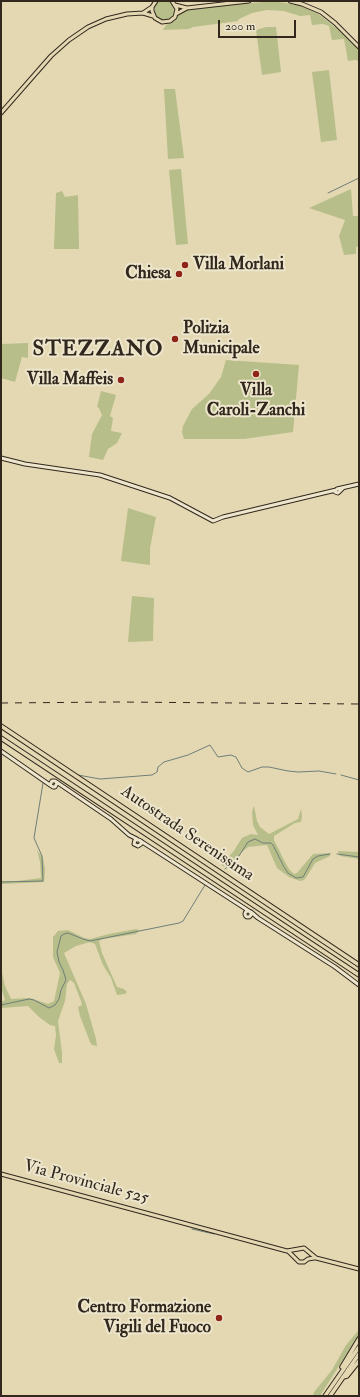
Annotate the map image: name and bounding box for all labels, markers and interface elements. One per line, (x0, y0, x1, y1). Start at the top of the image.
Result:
scale bar (220, 12, 298, 38)
text: 200 m (225, 19, 255, 34)
place label: Villa Morlani (193, 255, 284, 275)
marker: Villa Morlani (180, 260, 190, 270)
place label: Chiesa (125, 264, 171, 284)
marker: Chiesa (174, 269, 184, 279)
place label: Polizia Municipale (183, 319, 259, 359)
marker: Polizia Municipale (170, 334, 180, 344)
district label: STEZZANO (33, 337, 163, 363)
marker: Villa Caroli-Zanchi (251, 369, 261, 379)
place label: Villa Maffeis (27, 370, 113, 390)
marker: Villa Maffeis (116, 375, 126, 385)
place label: Villa Caroli-Zanchi (207, 381, 305, 421)
street label: Autostrada Serenissima (117, 782, 257, 886)
street label: Via Provinciale 525 (21, 1157, 151, 1209)
place label: Centro Formazione Vigili del Fuoco (78, 1298, 211, 1338)
marker: Centro Formazione Vigili del Fuoco (214, 1313, 224, 1323)

